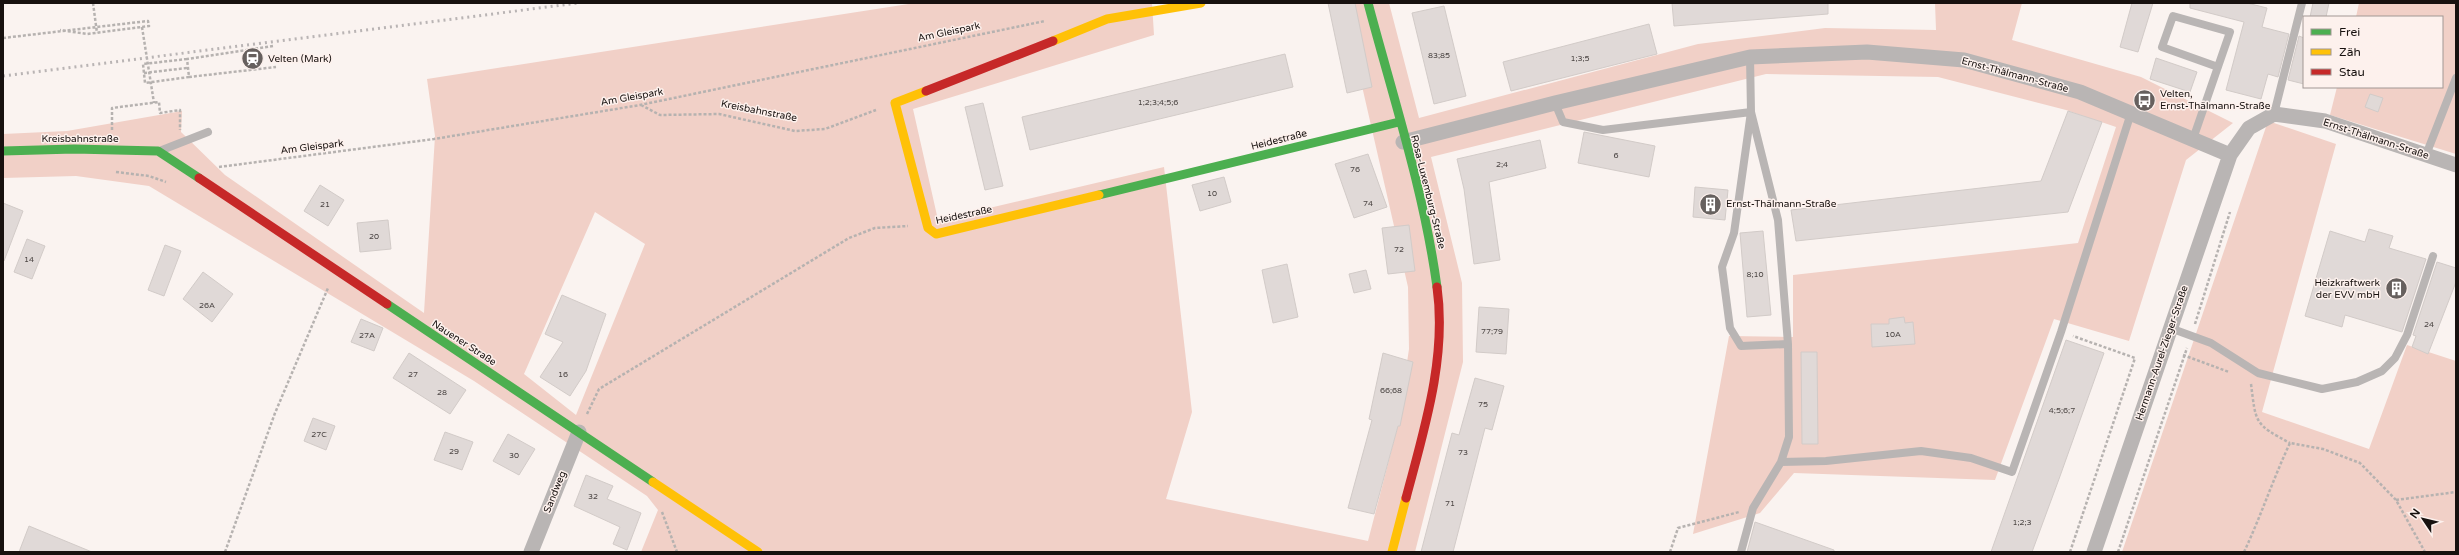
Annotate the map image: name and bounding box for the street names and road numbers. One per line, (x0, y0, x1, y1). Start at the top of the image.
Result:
street label: Am Gleispark (917, 19, 982, 44)
street label: Ernst-Thälmann-Straße (1960, 55, 2070, 95)
street label: Am Gleispark (600, 85, 665, 108)
street label: Kreisbahnstraße (720, 98, 798, 124)
street label: Ernst-Thälmann-Straße (2322, 116, 2431, 162)
street label: Heidestraße (1250, 127, 1309, 153)
street label: Kreisbahnstraße (41, 133, 119, 145)
street label: Rosa-Luxemburg-Straße (1408, 134, 1448, 250)
street label: Am Gleispark (280, 137, 345, 157)
street label: Heidestraße (935, 203, 994, 227)
street label: Hermann-Aurel-Zieger-Straße (2133, 284, 2191, 422)
street label: Nauener Straße (429, 318, 499, 368)
street label: Sandweg (541, 469, 569, 515)

